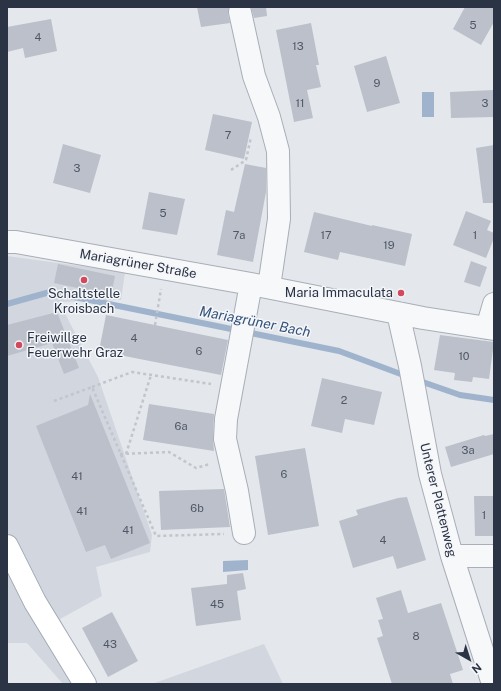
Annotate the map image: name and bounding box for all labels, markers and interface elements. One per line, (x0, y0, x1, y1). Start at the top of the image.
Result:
house number: 5 (469, 19, 477, 33)
house number: 4 (35, 31, 41, 45)
house number: 13 (292, 40, 304, 54)
house number: 9 (374, 77, 380, 91)
house number: 11 (296, 97, 304, 111)
house number: 3 (482, 97, 488, 111)
house number: 7 (225, 129, 231, 143)
house number: 3 (74, 162, 80, 176)
house number: 5 (159, 207, 167, 221)
house number: 7a (233, 229, 245, 243)
house number: 17 (320, 229, 332, 243)
house number: 1 (473, 229, 477, 243)
house number: 19 (383, 239, 395, 253)
street label: Mariagrüner Straße (78, 246, 198, 282)
marker: Schaltstelle Kroisbach (79, 275, 89, 285)
place label: Maria Immaculata (285, 285, 393, 301)
place label: Schaltstelle Kroisbach (48, 286, 120, 317)
marker: Maria Immaculata (396, 288, 406, 298)
water label: Mariagrüner Bach (198, 303, 312, 341)
place label: Freiwillge Feuerwehr Graz (27, 330, 123, 361)
house number: 4 (131, 332, 137, 346)
marker: Freiwillge Feuerwehr Graz (14, 340, 24, 350)
house number: 6 (196, 345, 202, 359)
house number: 10 (458, 350, 470, 364)
house number: 2 (341, 394, 347, 408)
house number: 6a (175, 420, 187, 434)
street label: Unterer Plattenweg (416, 441, 460, 559)
house number: 3a (461, 444, 475, 458)
house number: 6 (281, 468, 287, 482)
house number: 41 (71, 470, 83, 484)
house number: 6b (190, 502, 204, 516)
house number: 41 (76, 505, 88, 519)
house number: 1 (482, 509, 486, 523)
house number: 41 (122, 524, 134, 538)
house number: 4 (380, 534, 386, 548)
house number: 45 (210, 598, 224, 612)
house number: 8 (412, 630, 420, 644)
house number: 43 (103, 638, 117, 652)
north arrow (449, 639, 489, 679)
text: N (469, 661, 484, 676)

